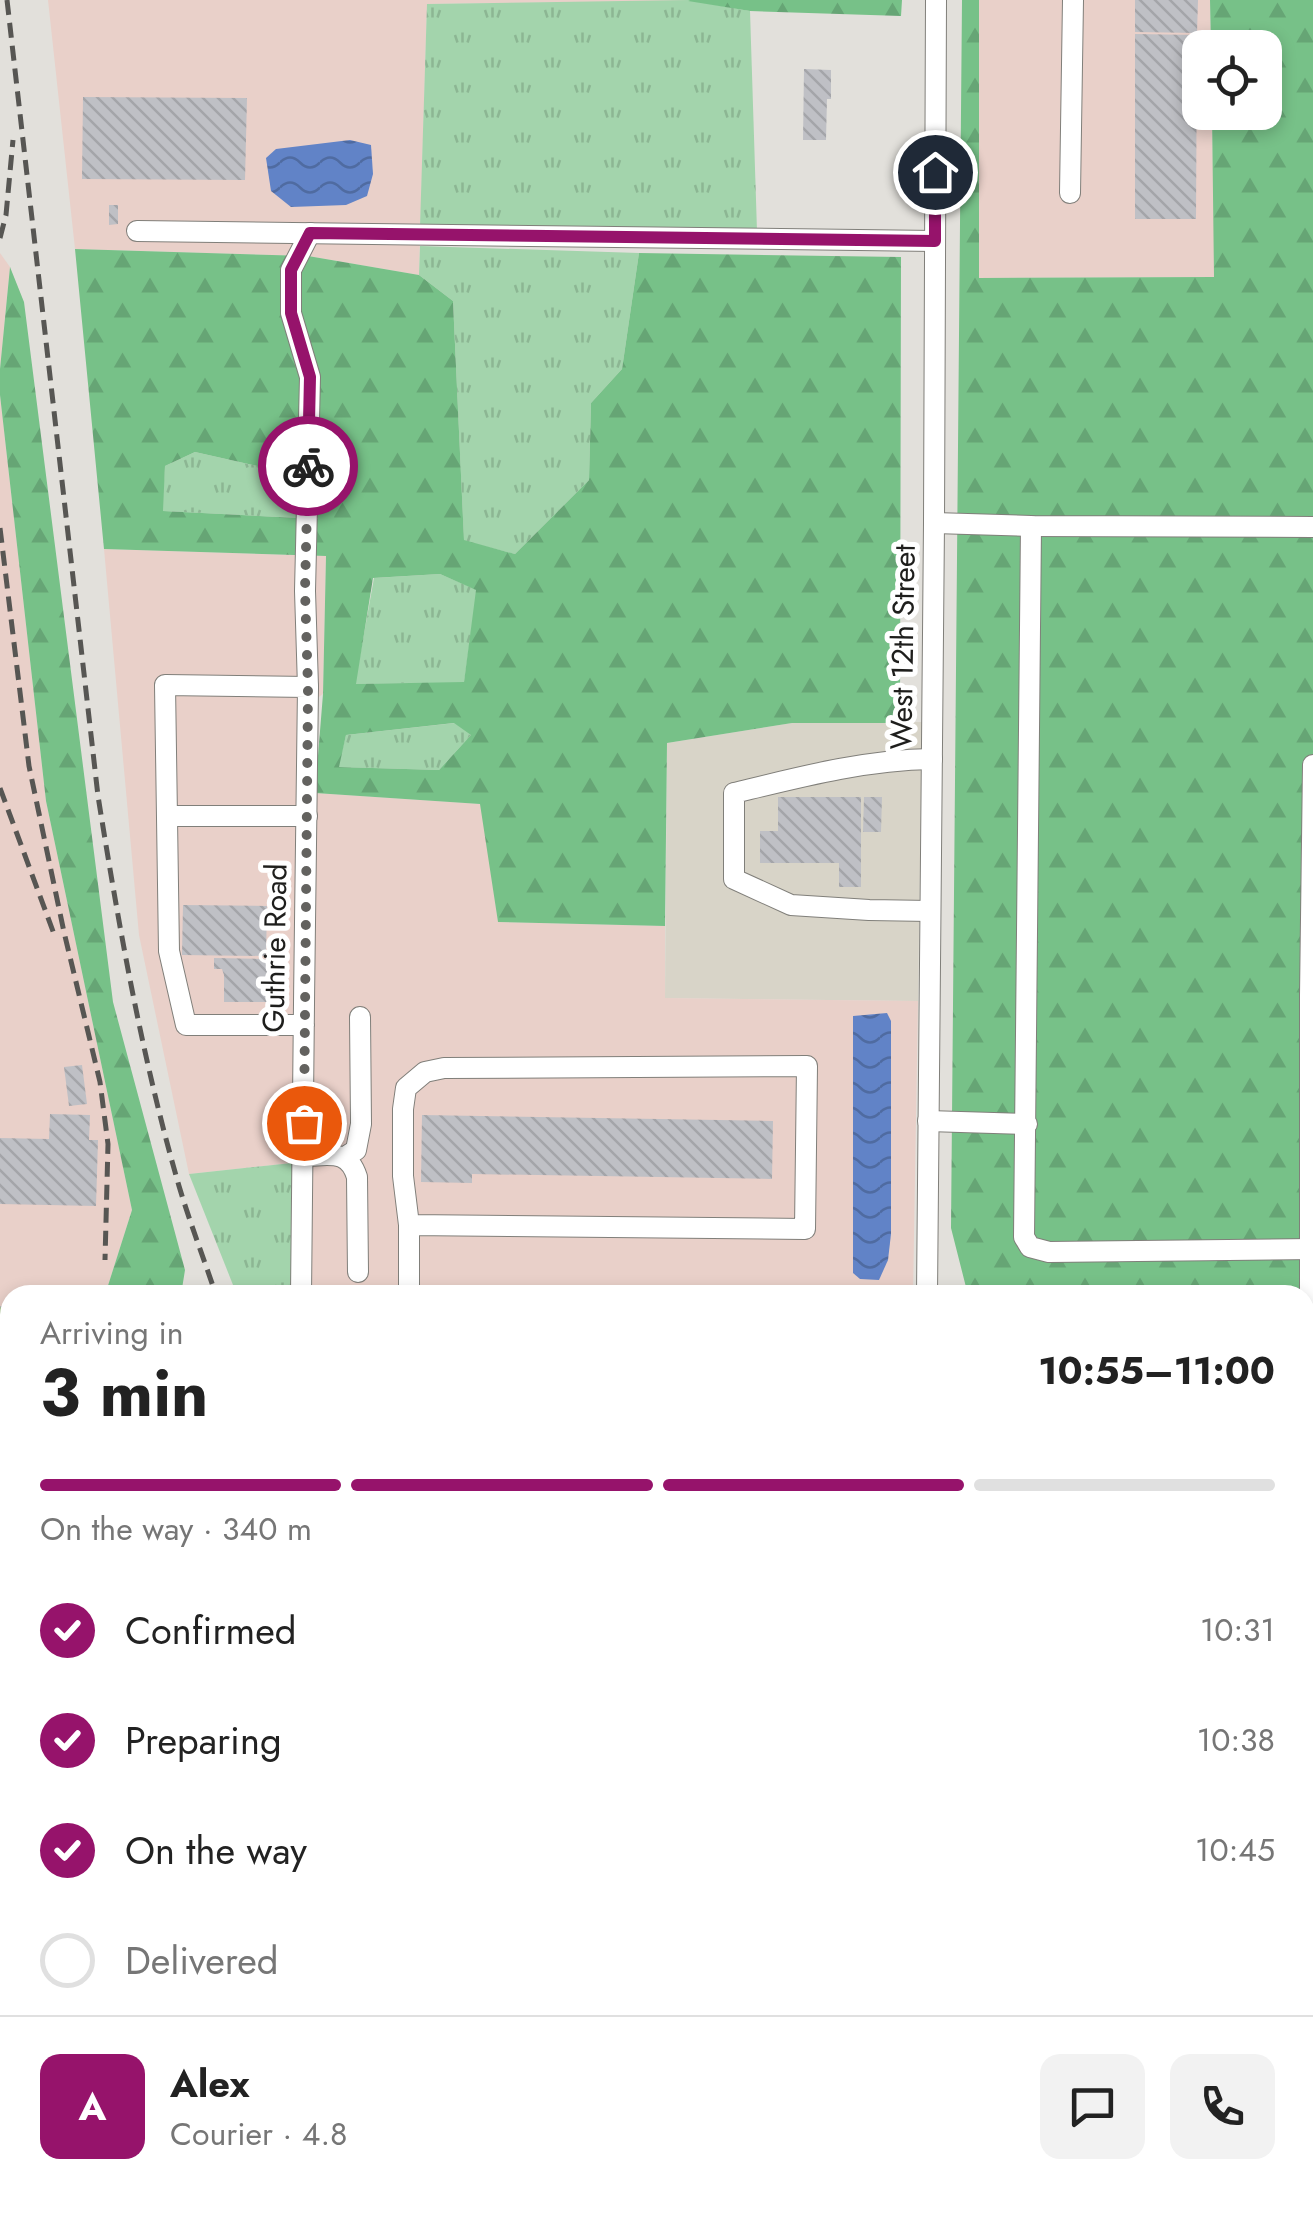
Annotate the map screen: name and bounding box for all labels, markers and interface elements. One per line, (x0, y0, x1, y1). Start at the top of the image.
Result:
map controls (1182, 30, 1282, 130)
button: locate (1182, 30, 1282, 130)
pin (893, 130, 978, 215)
icon: home (908, 145, 963, 200)
courier (258, 416, 358, 516)
icon: bike (281, 439, 336, 494)
street label: West 12th Street (879, 543, 926, 750)
street label: Guthrie Road (252, 863, 297, 1033)
pin (262, 1081, 347, 1166)
icon: bag (277, 1096, 332, 1151)
text: Arriving in (40, 1310, 184, 1356)
text: 10:55–11:00 (1038, 1343, 1275, 1398)
text: 3 min (40, 1346, 208, 1440)
text: On the way · 340 m (40, 1506, 312, 1552)
icon: check (40, 1603, 95, 1658)
text: Confirmed (125, 1603, 296, 1658)
text: 10:31 (1200, 1607, 1275, 1653)
icon: check (40, 1713, 95, 1768)
text: Preparing (125, 1713, 282, 1768)
text: 10:38 (1197, 1717, 1275, 1763)
icon: check (40, 1823, 95, 1878)
text: On the way (125, 1823, 307, 1878)
text: 10:45 (1195, 1827, 1275, 1873)
text: Delivered (125, 1933, 278, 1988)
button: chat (1040, 2054, 1145, 2159)
button: phone (1170, 2054, 1275, 2159)
text: Alex (170, 2056, 250, 2111)
text: A (79, 2079, 106, 2134)
text: Courier · 4.8 (170, 2111, 347, 2157)

